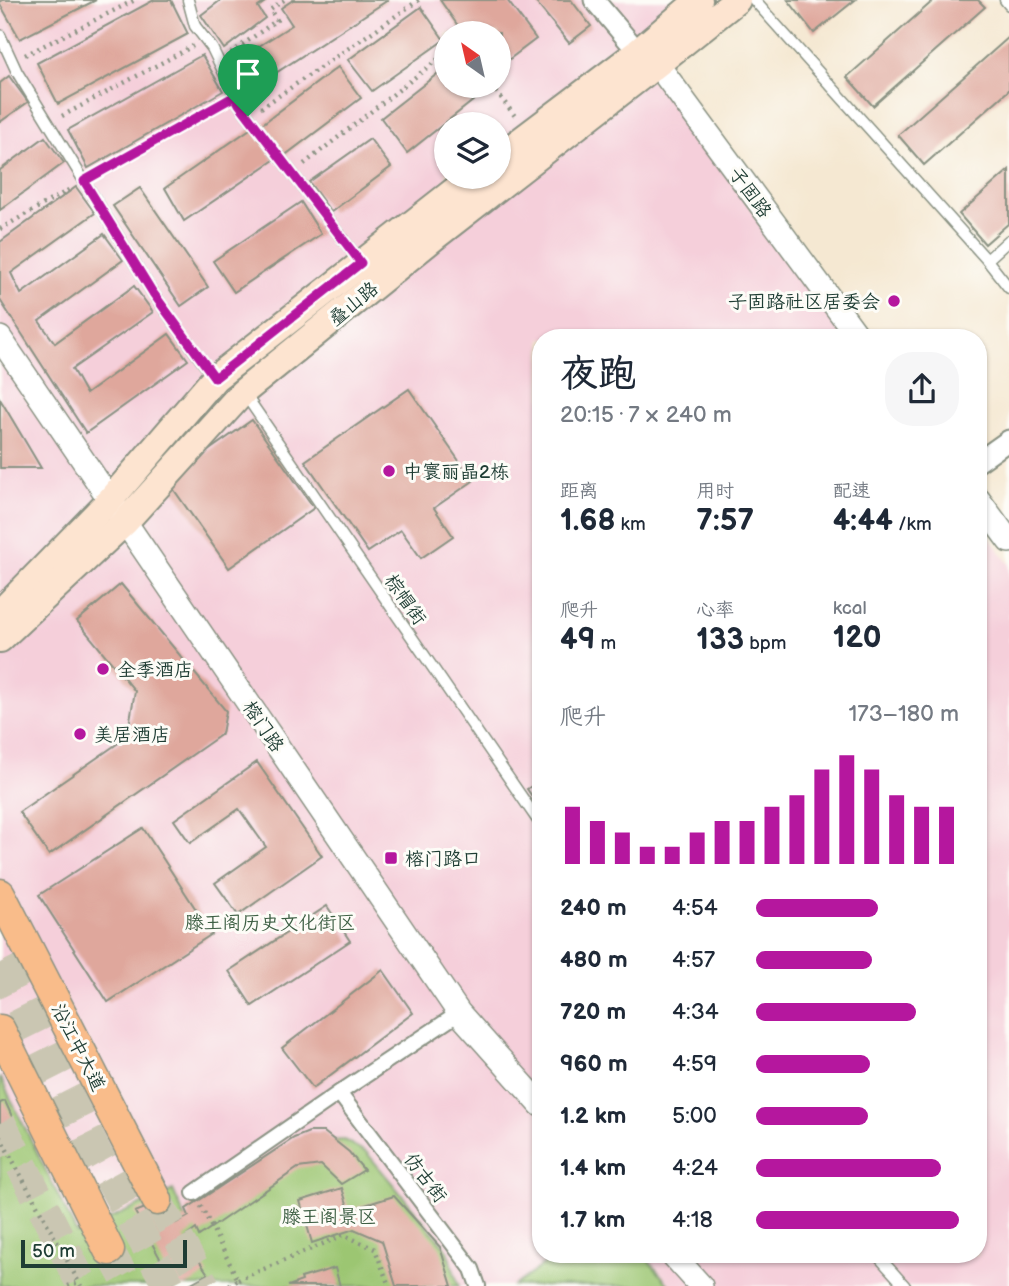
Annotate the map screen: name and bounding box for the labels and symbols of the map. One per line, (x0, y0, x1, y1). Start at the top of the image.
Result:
north arrow (434, 21, 511, 98)
pin (218, 44, 278, 116)
street label: 子固路 (724, 163, 776, 223)
street label: 叠山路 (325, 277, 383, 331)
place label: 子固路社区居委会 (728, 291, 880, 314)
marker: 子固路社区居委会 (886, 293, 902, 309)
place label: 中寰丽晶2栋 (403, 461, 509, 484)
marker: 中寰丽晶2栋 (381, 463, 397, 479)
street label: 棕帽街 (379, 570, 431, 630)
place label: 全季酒店 (117, 659, 193, 682)
marker: 全季酒店 (95, 661, 111, 677)
street label: 榕门路 (237, 697, 288, 757)
place label: 美居酒店 (94, 724, 170, 747)
marker: 美居酒店 (72, 726, 88, 742)
place label: 榕门路口 (405, 848, 481, 871)
marker: 榕门路口 (383, 850, 399, 866)
park label: 滕王阁历史文化街区 (184, 912, 356, 935)
street label: 沿江中大道 (46, 1000, 109, 1095)
street label: 仿古街 (398, 1148, 451, 1208)
park label: 滕王阁景区 (281, 1206, 377, 1229)
scale bar (21, 1237, 187, 1269)

